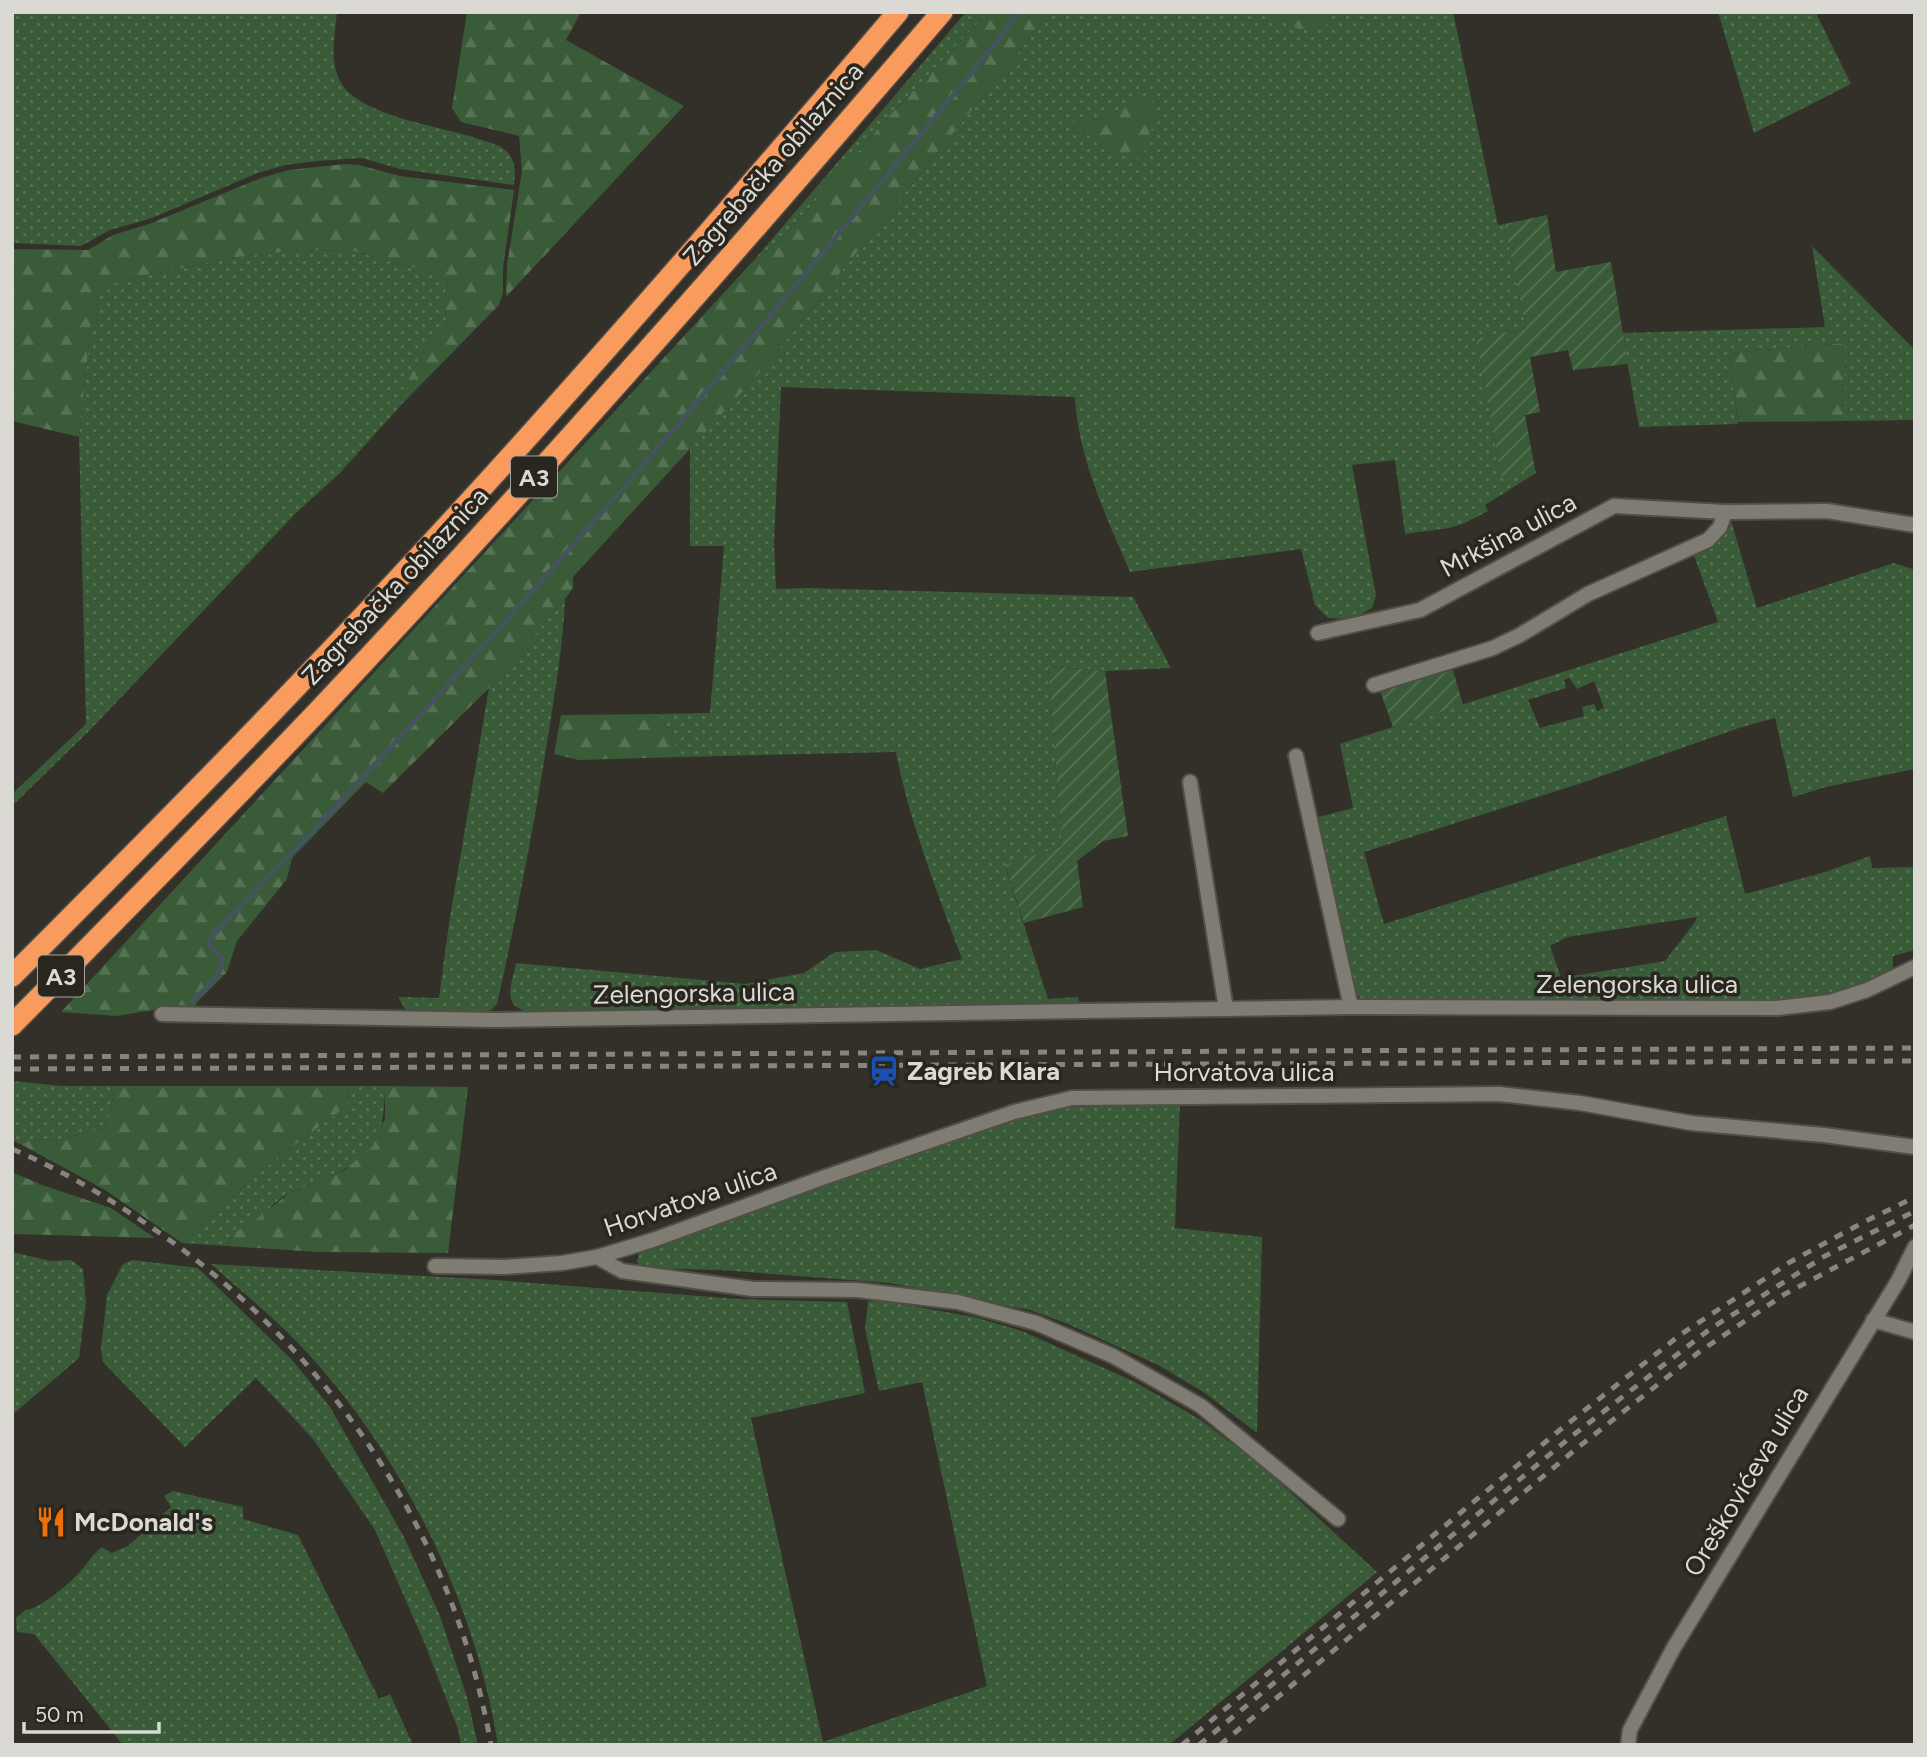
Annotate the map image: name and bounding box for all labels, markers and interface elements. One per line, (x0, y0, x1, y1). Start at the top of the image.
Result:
street label: Zagrebačka obilaznica (676, 56, 870, 272)
road number: A3 (511, 456, 557, 498)
street label: Zagrebačka obilaznica (295, 480, 495, 692)
street label: Mrkšina ulica (1435, 486, 1581, 584)
road number: A3 (38, 956, 84, 996)
street label: Zelengorska ulica (1536, 968, 1738, 1000)
street label: Zelengorska ulica (593, 975, 795, 1011)
station icon: Zagreb Klara (867, 1054, 901, 1088)
place label: Zagreb Klara (907, 1055, 1060, 1087)
street label: Horvatova ulica (1154, 1056, 1334, 1088)
street label: Horvatova ulica (599, 1154, 781, 1244)
street label: Oreškovićeva ulica (1677, 1380, 1815, 1582)
restaurant icon: McDonald's (34, 1505, 68, 1539)
place label: McDonald's (74, 1506, 213, 1538)
scale bar (24, 1690, 159, 1734)
text: 50 m (35, 1702, 84, 1727)

